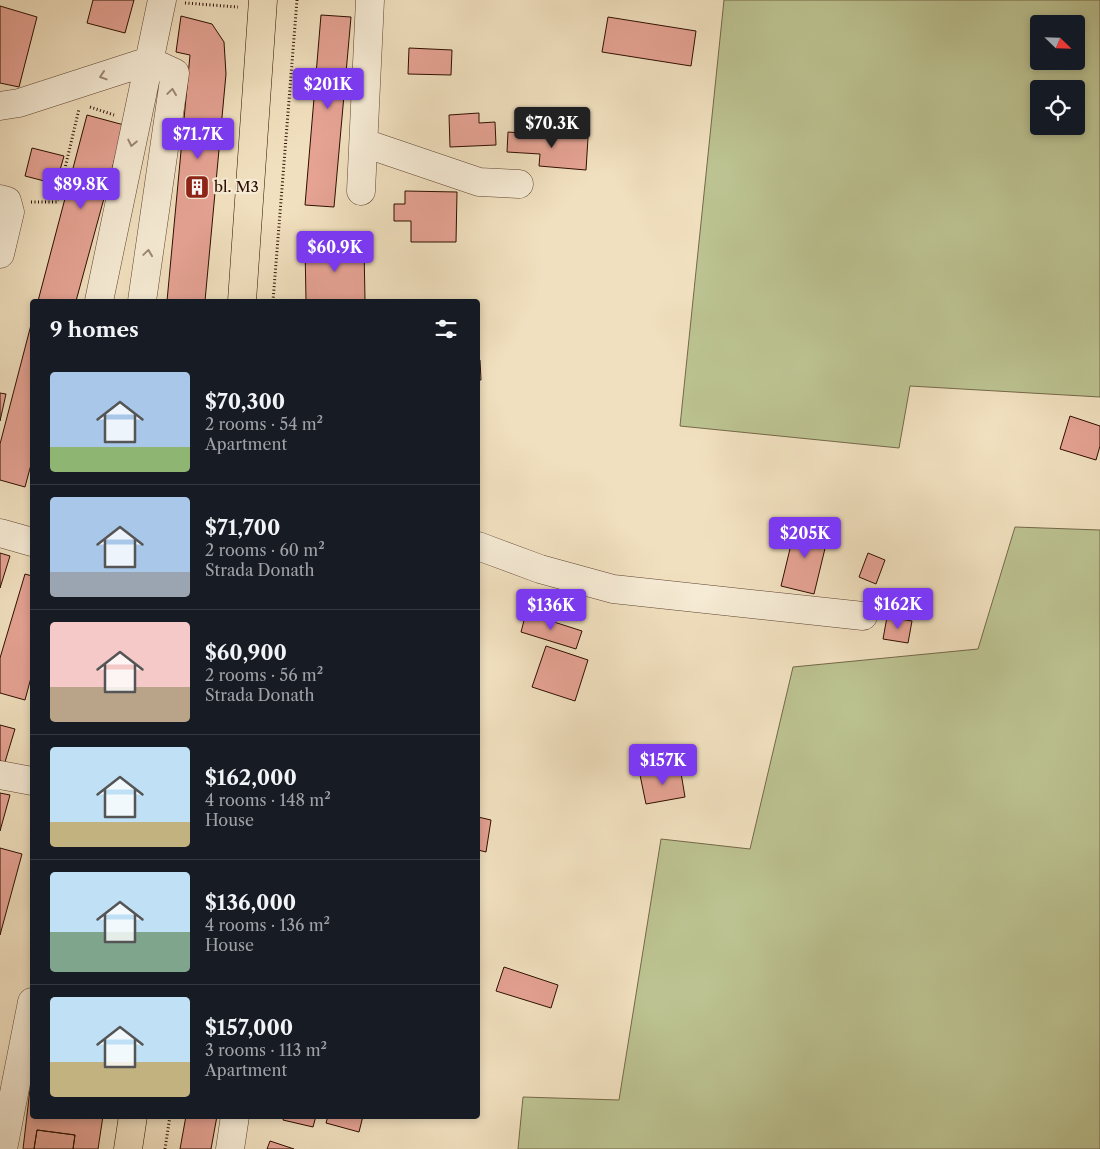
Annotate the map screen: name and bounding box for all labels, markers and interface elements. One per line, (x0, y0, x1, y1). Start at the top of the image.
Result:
north arrow (1030, 15, 1085, 70)
map controls (1030, 15, 1085, 135)
pin: $201K (293, 68, 363, 110)
one-way arrow (99, 70, 108, 80)
text: $201K (304, 74, 352, 94)
button: locate (1030, 80, 1085, 135)
one-way arrow (166, 88, 177, 96)
pin: $70.3K (511, 106, 593, 149)
text: $70.3K (525, 113, 579, 133)
pin: $71.7K (157, 118, 239, 160)
text: $71.7K (173, 124, 223, 144)
one-way arrow (127, 138, 138, 147)
pin: $89.8K (40, 168, 122, 210)
text: $89.8K (54, 174, 108, 194)
building icon: bl. M3 (184, 174, 210, 200)
place label: bl. M3 (214, 177, 259, 196)
pin: $60.9K (294, 230, 376, 273)
text: $60.9K (308, 237, 362, 257)
one-way arrow (143, 249, 153, 257)
icon: filters (432, 315, 460, 343)
text: 9 homes (50, 317, 139, 342)
text: $70,300 (205, 389, 285, 414)
icon: home (90, 392, 150, 452)
text: 2 rooms · 54 m² (205, 414, 323, 434)
text: Apartment (205, 434, 287, 454)
text: $71,700 (205, 515, 280, 540)
pin: $205K (770, 516, 840, 559)
icon: home (90, 517, 150, 577)
text: $205K (780, 523, 830, 543)
text: 2 rooms · 60 m² (205, 540, 325, 560)
text: Strada Donath (205, 560, 315, 580)
pin: $136K (516, 588, 586, 631)
pin: $162K (863, 588, 933, 630)
text: $162K (874, 594, 922, 614)
text: $136K (527, 595, 575, 615)
text: $60,900 (205, 640, 287, 665)
icon: home (90, 642, 150, 702)
text: 2 rooms · 56 m² (205, 665, 323, 685)
text: Strada Donath (205, 685, 315, 705)
pin: $157K (628, 744, 698, 786)
text: $157K (640, 750, 686, 770)
text: $162,000 (205, 765, 297, 790)
icon: home (90, 767, 150, 827)
text: 4 rooms · 148 m² (205, 790, 331, 810)
text: House (205, 810, 254, 830)
text: $136,000 (205, 890, 296, 915)
icon: home (90, 892, 150, 952)
text: 4 rooms · 136 m² (205, 915, 330, 935)
text: House (205, 935, 254, 955)
text: $157,000 (205, 1015, 293, 1040)
icon: home (90, 1017, 150, 1077)
text: 3 rooms · 113 m² (205, 1040, 327, 1060)
text: Apartment (205, 1060, 287, 1080)

